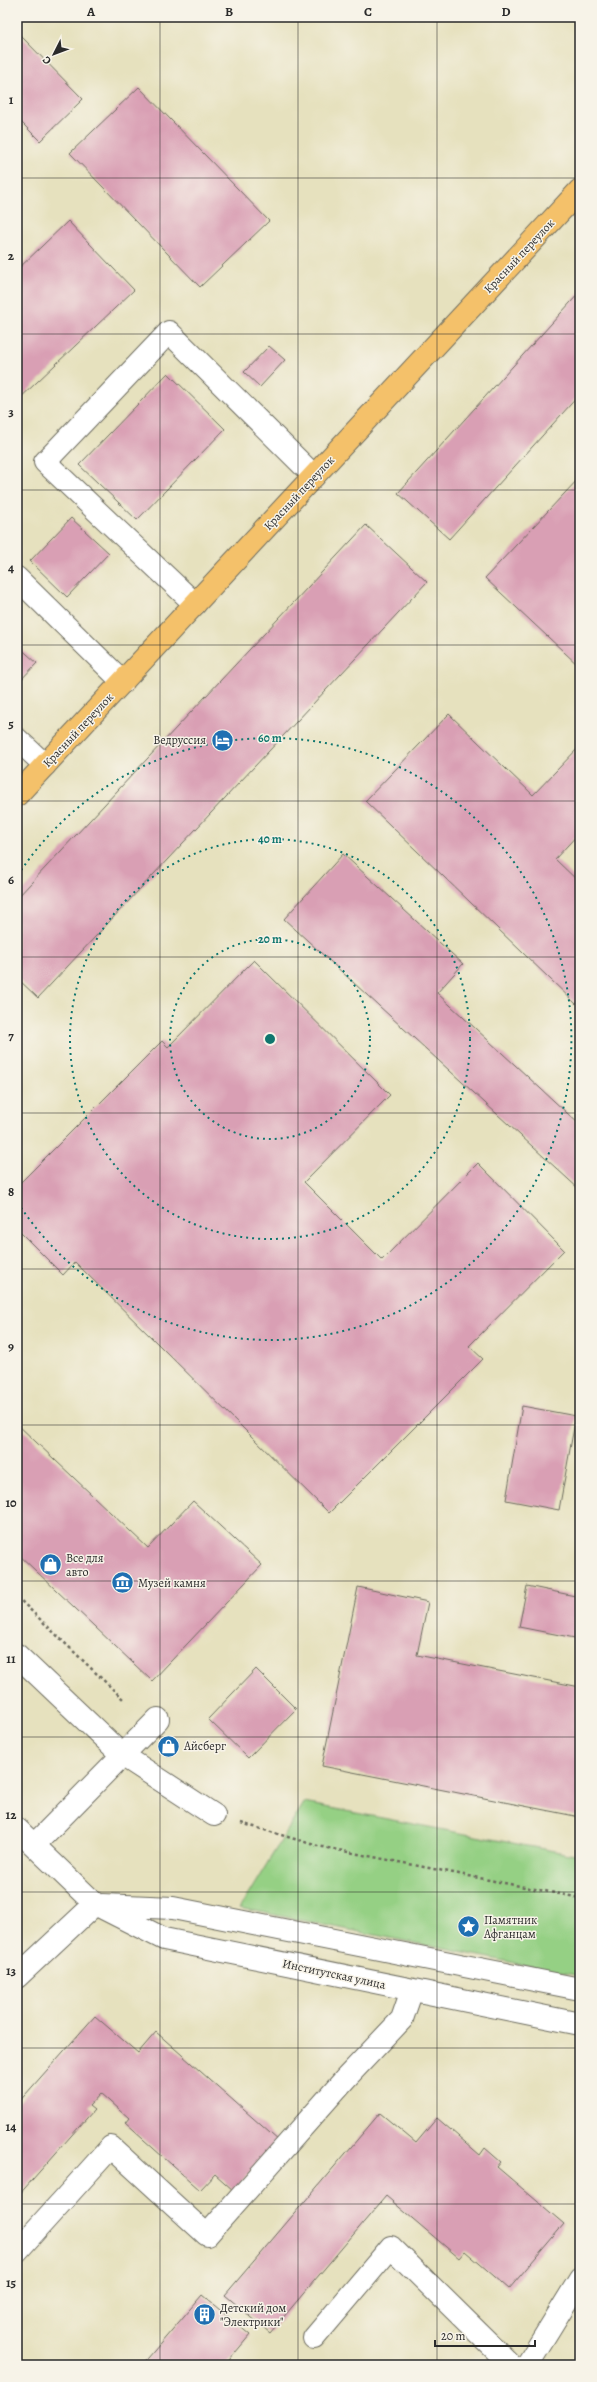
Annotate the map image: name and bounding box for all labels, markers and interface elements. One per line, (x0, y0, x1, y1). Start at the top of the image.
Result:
text: A (86, 3, 96, 20)
text: B (225, 3, 233, 20)
text: C (364, 3, 372, 20)
text: D (501, 3, 511, 20)
north arrow (34, 34, 74, 74)
text: С (39, 53, 55, 68)
text: 1 (9, 91, 14, 108)
street label: Красный переулок (480, 215, 558, 297)
text: 2 (8, 247, 15, 264)
text: 3 (8, 403, 14, 420)
street label: Красный переулок (260, 452, 338, 534)
text: 4 (8, 559, 14, 576)
street label: Красный переулок (39, 689, 117, 771)
text: 5 (8, 715, 14, 732)
hotel icon: Ведруссия (209, 727, 235, 753)
text: 60 m (258, 730, 282, 746)
place label: Ведруссия (153, 732, 206, 748)
text: 40 m (258, 831, 282, 847)
text: 6 (8, 871, 14, 888)
text: 20 m (258, 931, 282, 947)
text: 7 (8, 1027, 14, 1044)
centre of rings (263, 1032, 277, 1046)
text: 8 (8, 1183, 14, 1200)
text: 9 (8, 1338, 14, 1355)
text: 10 (5, 1494, 17, 1511)
place label: Все для авто (66, 1550, 104, 1580)
shop icon: Все для авто (38, 1552, 64, 1578)
museum icon: Музей камня (109, 1570, 135, 1596)
place label: Музей камня (138, 1575, 206, 1591)
text: 11 (6, 1650, 16, 1667)
shop icon: Айсберг (155, 1733, 181, 1759)
place label: Айсберг (183, 1738, 226, 1754)
text: 12 (6, 1806, 17, 1823)
place label: Памятник Афганцам (483, 1912, 537, 1942)
place icon: Памятник Афганцам (455, 1914, 481, 1940)
street label: Институтская улица (281, 1955, 388, 1993)
text: 13 (6, 1962, 17, 1979)
text: 14 (6, 2118, 16, 2135)
text: 15 (6, 2274, 17, 2291)
place label: Детский дом "Электрики" (220, 2300, 286, 2330)
building icon: Детский дом "Электрики" (192, 2302, 218, 2328)
scale bar (435, 2322, 535, 2348)
text: 20 m (441, 2328, 465, 2344)

